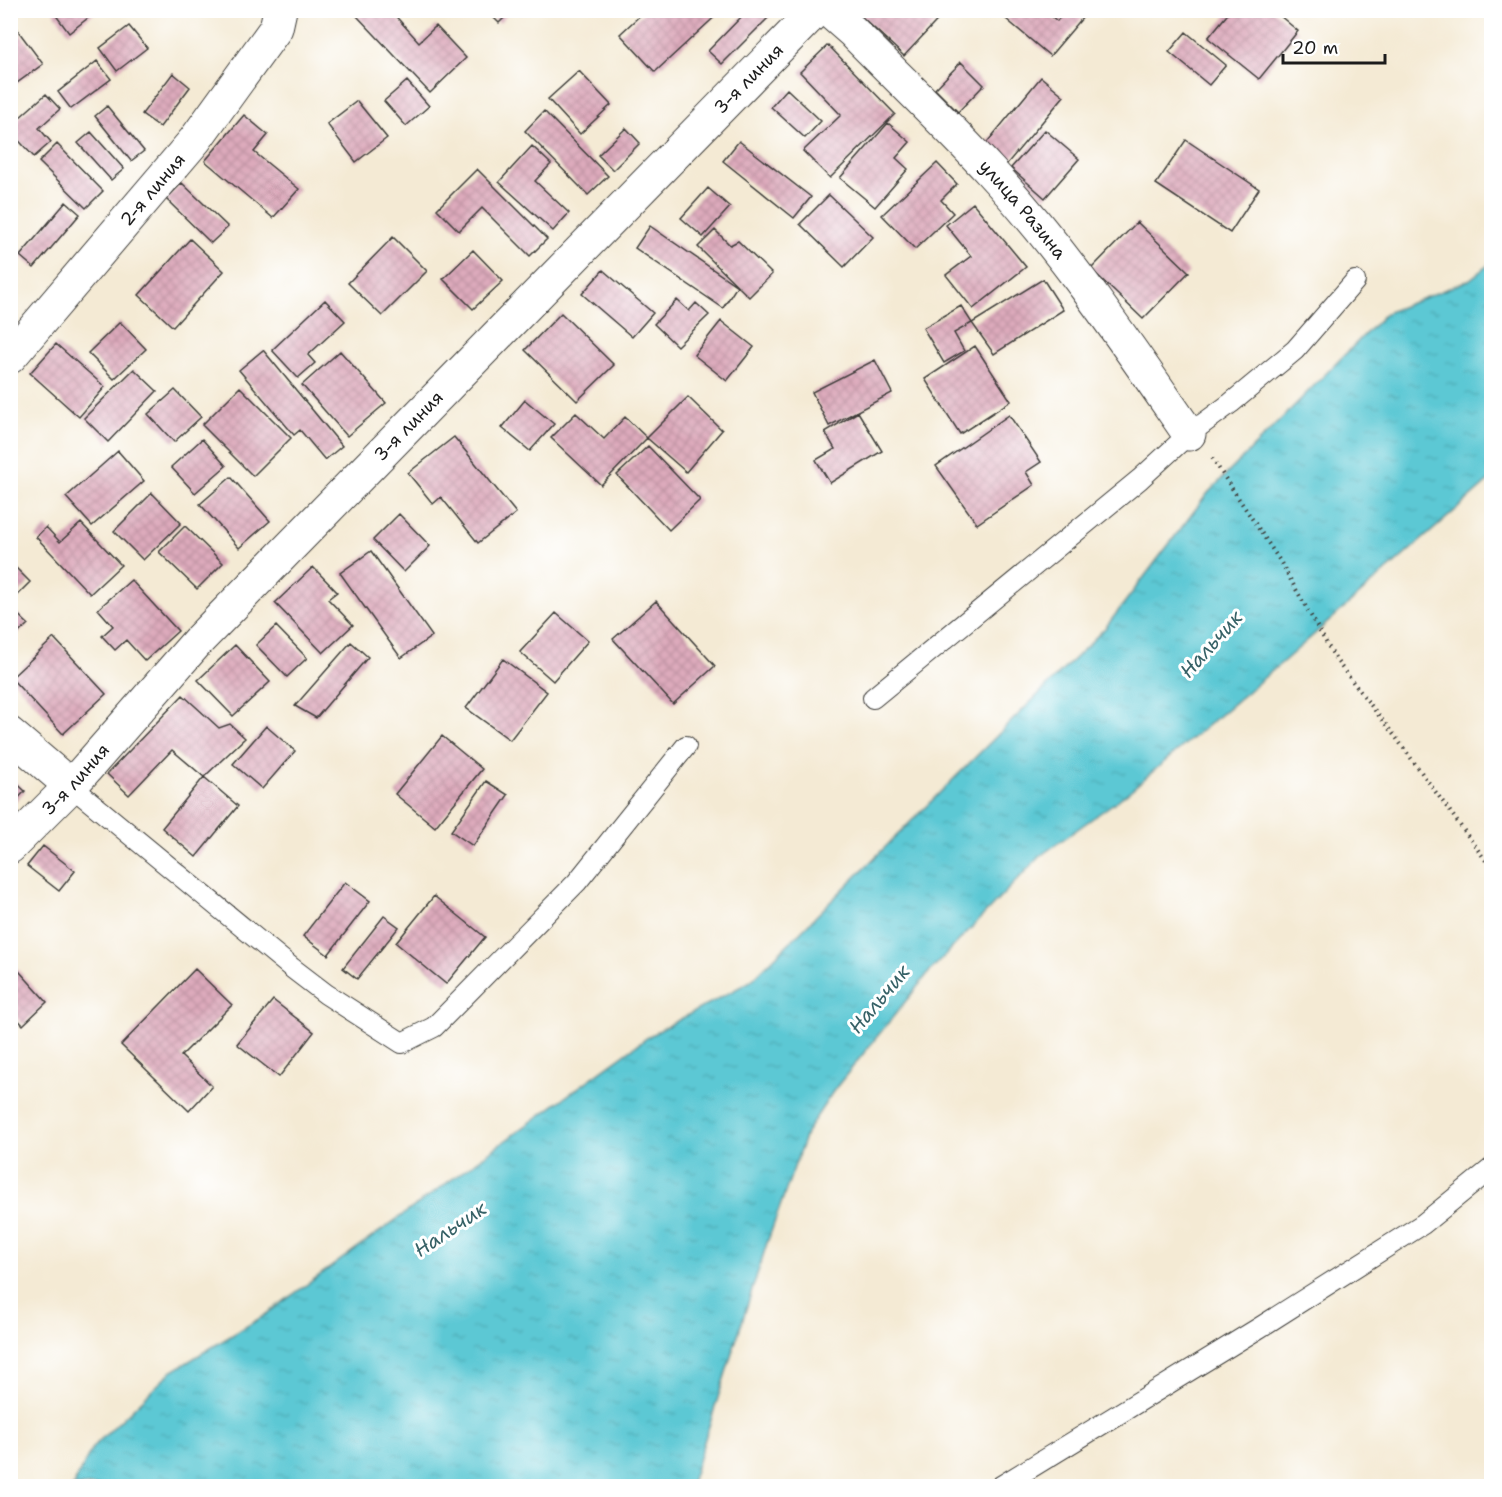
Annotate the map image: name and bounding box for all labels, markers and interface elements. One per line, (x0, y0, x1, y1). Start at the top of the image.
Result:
scale bar (1283, 27, 1385, 65)
text: 20 m (1292, 36, 1338, 60)
street label: 3-я линия (709, 38, 789, 119)
street label: 2-я линия (115, 148, 191, 231)
street label: улица Разина (974, 155, 1072, 264)
street label: 3-я линия (369, 386, 449, 466)
water label: Нальчик (1174, 604, 1248, 683)
street label: 3-я линия (36, 739, 115, 821)
water label: Нальчик (843, 959, 916, 1039)
water label: Нальчик (409, 1195, 492, 1263)

